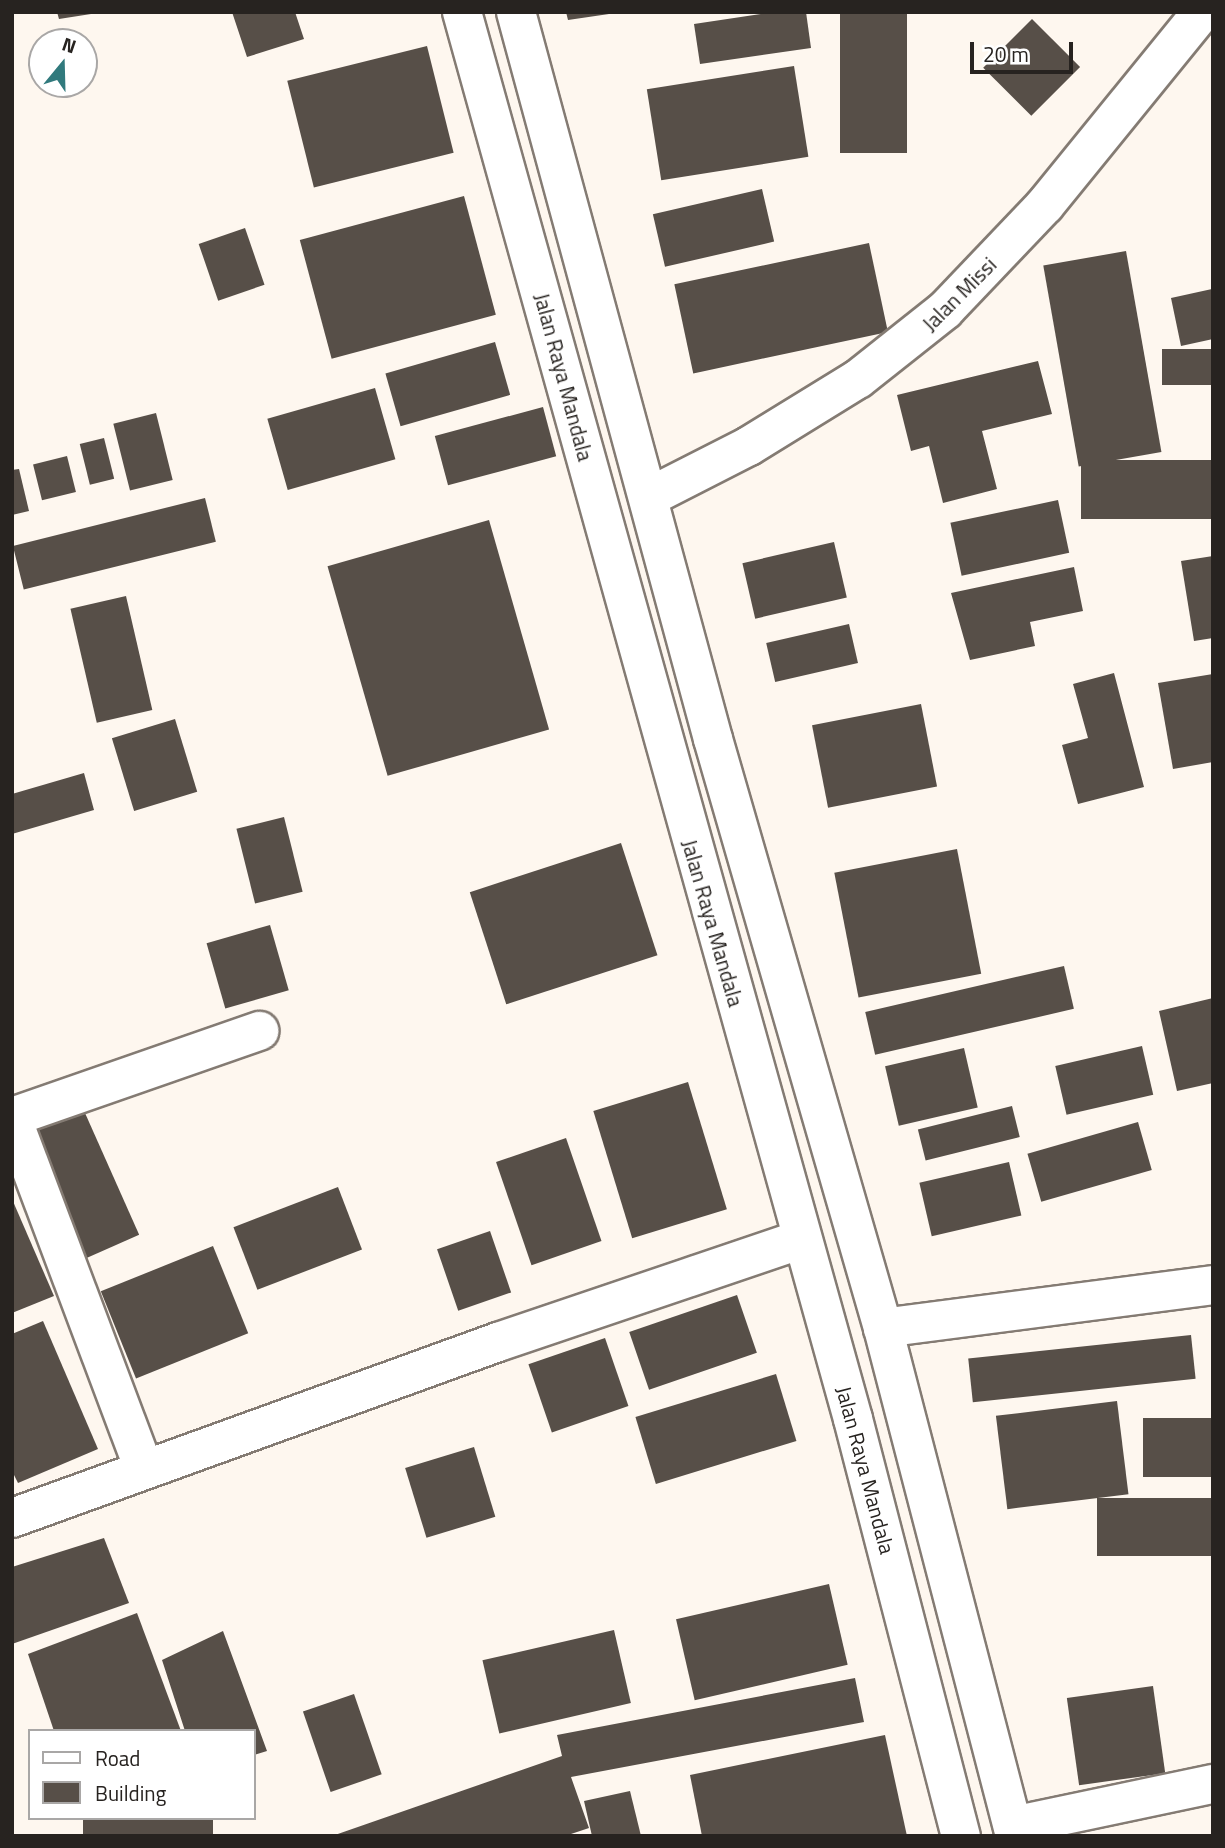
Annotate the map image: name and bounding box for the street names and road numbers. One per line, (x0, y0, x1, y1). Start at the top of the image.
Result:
street label: Jalan Missi (917, 252, 1001, 336)
street label: Jalan Raya Mandala (529, 290, 599, 464)
street label: Jalan Raya Mandala (677, 836, 749, 1010)
street label: Jalan Raya Mandala (831, 1383, 901, 1557)

